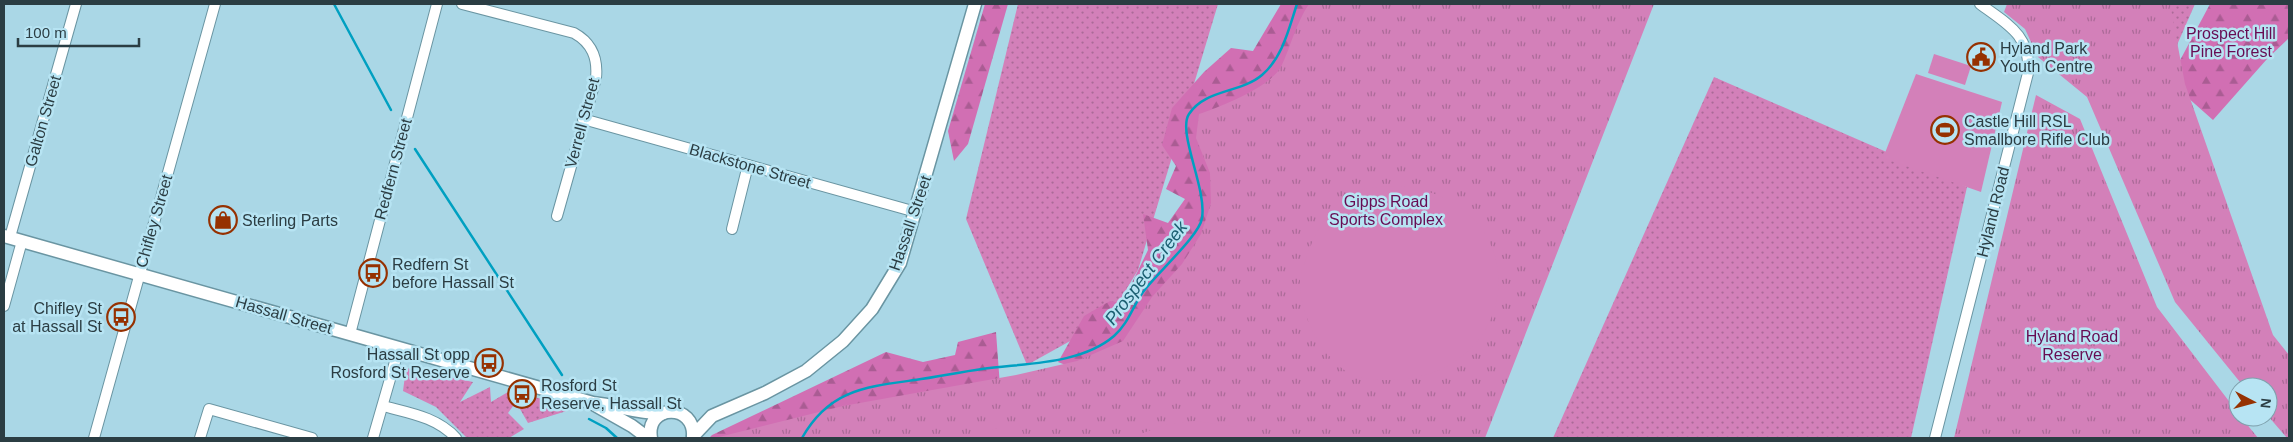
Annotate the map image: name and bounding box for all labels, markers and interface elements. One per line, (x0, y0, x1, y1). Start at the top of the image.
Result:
scale bar (18, 15, 139, 47)
text: 100 m (25, 24, 67, 41)
park label: Prospect Hill Pine Forest (2186, 25, 2276, 60)
place label: Hyland Park Youth Centre (2000, 40, 2093, 75)
public building icon: Hyland Park Youth Centre (1966, 42, 1996, 72)
street label: Galton Street (22, 73, 64, 169)
street label: Verrell Street (562, 76, 602, 170)
place label: Castle Hill RSL Smallbore Rifle Club (1964, 113, 2110, 148)
sports icon: Castle Hill RSL Smallbore Rifle Club (1930, 115, 1960, 145)
street label: Redfern Street (371, 116, 415, 221)
street label: Blackstone Street (687, 141, 813, 192)
street label: Hyland Road (1974, 165, 2012, 259)
street label: Chifley Street (133, 172, 176, 270)
street label: Hassall Street (886, 173, 934, 273)
park label: Gipps Road Sports Complex (1329, 193, 1443, 228)
shop icon: Sterling Parts (208, 205, 238, 235)
place label: Sterling Parts (242, 212, 338, 229)
water label: Prospect Creek (1101, 217, 1192, 329)
place label: Redfern St before Hassall St (392, 256, 514, 291)
bus stop icon: Redfern St before Hassall St (358, 258, 388, 288)
street label: Hassall Street (234, 293, 335, 337)
place label: Chifley St at Hassall St (12, 300, 103, 335)
bus stop icon: Chifley St at Hassall St (106, 302, 136, 332)
park label: Hyland Road Reserve (2026, 328, 2118, 363)
place label: Hassall St opp Rosford St Reserve (330, 346, 470, 381)
bus stop icon: Hassall St opp Rosford St Reserve (474, 348, 504, 378)
place label: Rosford St Reserve, Hassall St (541, 377, 682, 412)
north arrow (2228, 377, 2278, 427)
bus stop icon: Rosford St Reserve, Hassall St (507, 379, 537, 409)
text: N (2257, 397, 2274, 409)

